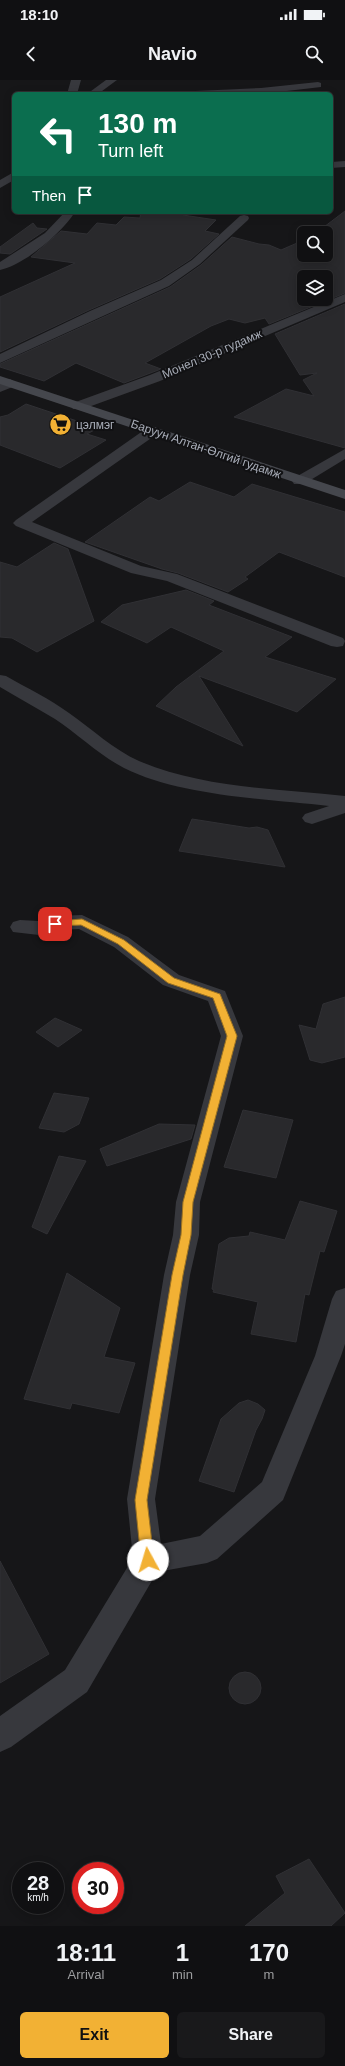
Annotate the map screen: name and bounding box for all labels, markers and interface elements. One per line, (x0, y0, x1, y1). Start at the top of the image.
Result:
text: 18:10 (20, 6, 58, 23)
icon: back (20, 43, 42, 65)
icon: search (303, 43, 325, 65)
text: Navio (148, 44, 197, 64)
icon: left (32, 108, 84, 160)
text: 130 m (98, 108, 177, 139)
text: Turn left (98, 141, 163, 161)
icon: arrive (74, 184, 96, 206)
text: Then (32, 187, 66, 204)
map controls (297, 226, 333, 306)
button: search (297, 226, 333, 262)
button: layers (297, 270, 333, 306)
street label: Монел 30-р гудамж (160, 327, 264, 381)
supermarket icon: цэлмэг (48, 412, 74, 438)
street label: Баруун Алтан-Өлгий гудамж (129, 417, 283, 481)
place label: цэлмэг (76, 418, 115, 432)
pin (38, 907, 72, 941)
icon: arrive (44, 913, 66, 935)
position arrow (127, 1539, 169, 1581)
speed limit sign: 30 (72, 1862, 124, 1914)
text: 28 (27, 1872, 49, 1894)
text: km/h (27, 1892, 49, 1903)
text: 18:11 (56, 1939, 116, 1966)
text: 1 (176, 1939, 189, 1966)
text: 170 (249, 1939, 289, 1966)
text: Arrival (68, 1967, 104, 1982)
text: min (172, 1967, 193, 1982)
text: m (264, 1967, 274, 1982)
button: Exit (20, 2012, 169, 2058)
button: Share (177, 2012, 325, 2058)

